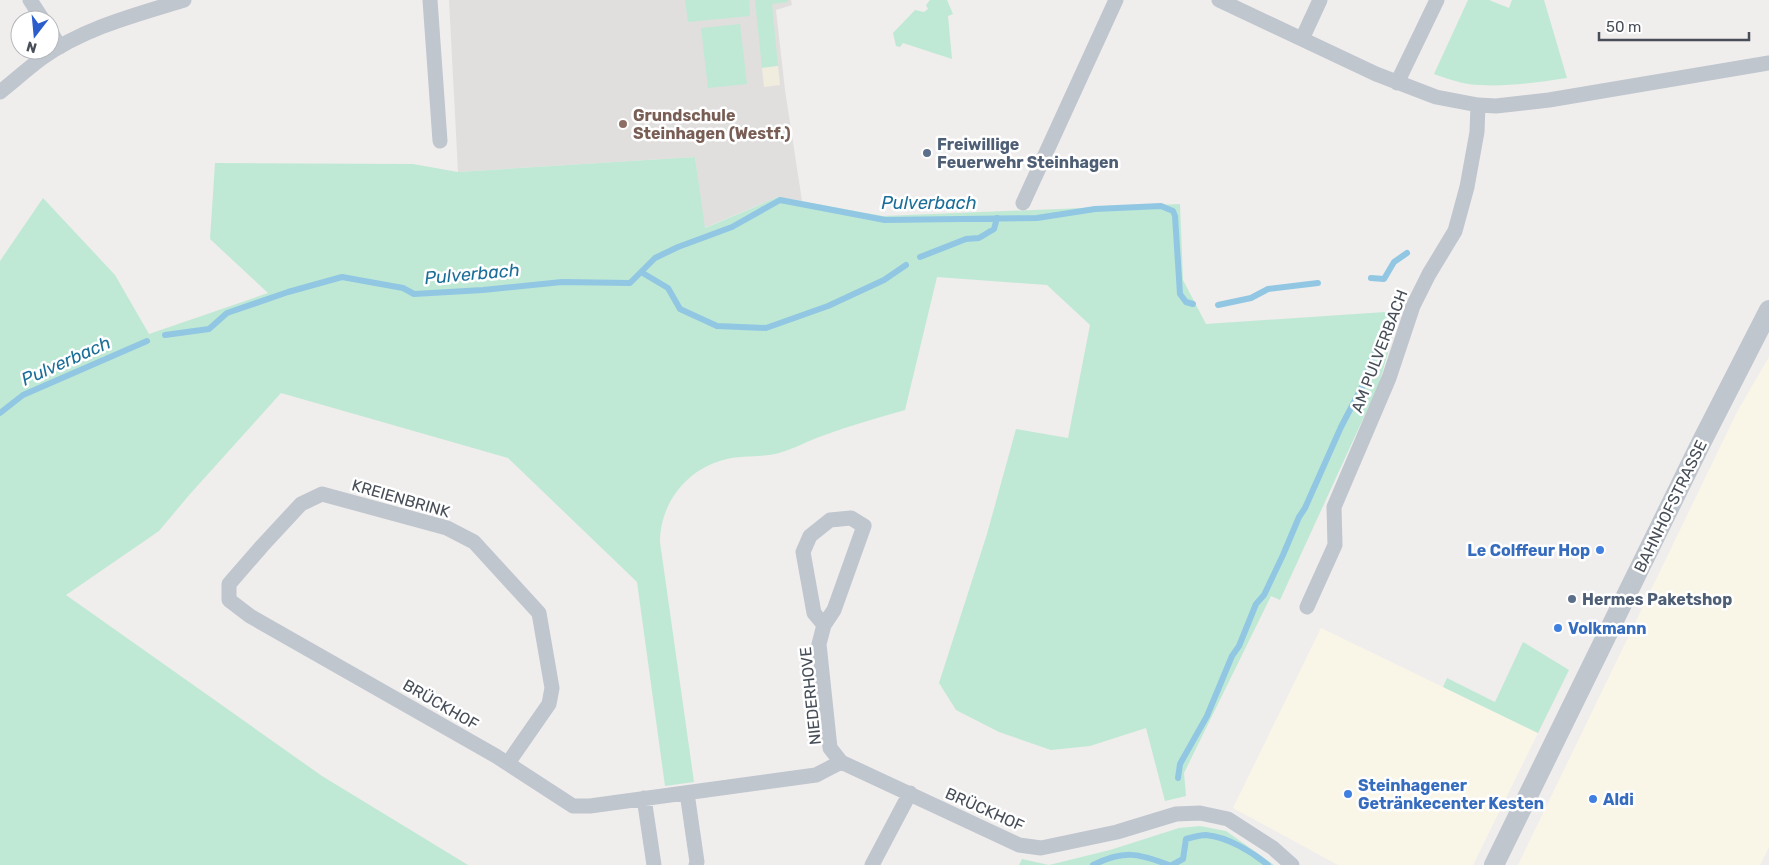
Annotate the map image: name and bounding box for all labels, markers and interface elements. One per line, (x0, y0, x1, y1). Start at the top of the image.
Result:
north arrow (10, 10, 60, 60)
scale bar (1599, 10, 1749, 42)
text: 50 m (1606, 18, 1641, 36)
text: N (24, 37, 39, 57)
place label: Grundschule Steinhagen (Westf.) (633, 106, 791, 143)
marker: Grundschule Steinhagen (Westf.) (617, 118, 629, 130)
place label: Freiwillige Feuerwehr Steinhagen (937, 135, 1119, 172)
marker: Freiwillige Feuerwehr Steinhagen (921, 147, 933, 159)
water label: Pulverbach (881, 192, 977, 214)
water label: Pulverbach (423, 259, 521, 289)
street label: AM PULVERBACH (1347, 287, 1412, 415)
water label: Pulverbach (18, 332, 114, 390)
street label: BAHNHOFSTRASSE (1630, 437, 1711, 576)
street label: KREIENBRINK (350, 475, 453, 522)
place label: Le Colffeur Hop (1467, 541, 1590, 560)
marker: Le Colffeur Hop (1594, 544, 1606, 556)
place label: Hermes Paketshop (1582, 590, 1732, 609)
marker: Hermes Paketshop (1566, 593, 1578, 605)
place label: Volkmann (1568, 619, 1647, 638)
marker: Volkmann (1552, 622, 1564, 634)
street label: NIEDERHOVE (796, 646, 825, 746)
street label: BRÜCKHOF (400, 675, 482, 734)
place label: Steinhagener Getränkecenter Kesten (1358, 776, 1544, 813)
street label: BRÜCKHOF (942, 784, 1027, 835)
marker: Steinhagener Getränkecenter Kesten (1342, 788, 1354, 800)
place label: Aldi (1603, 790, 1634, 809)
marker: Aldi (1587, 793, 1599, 805)

